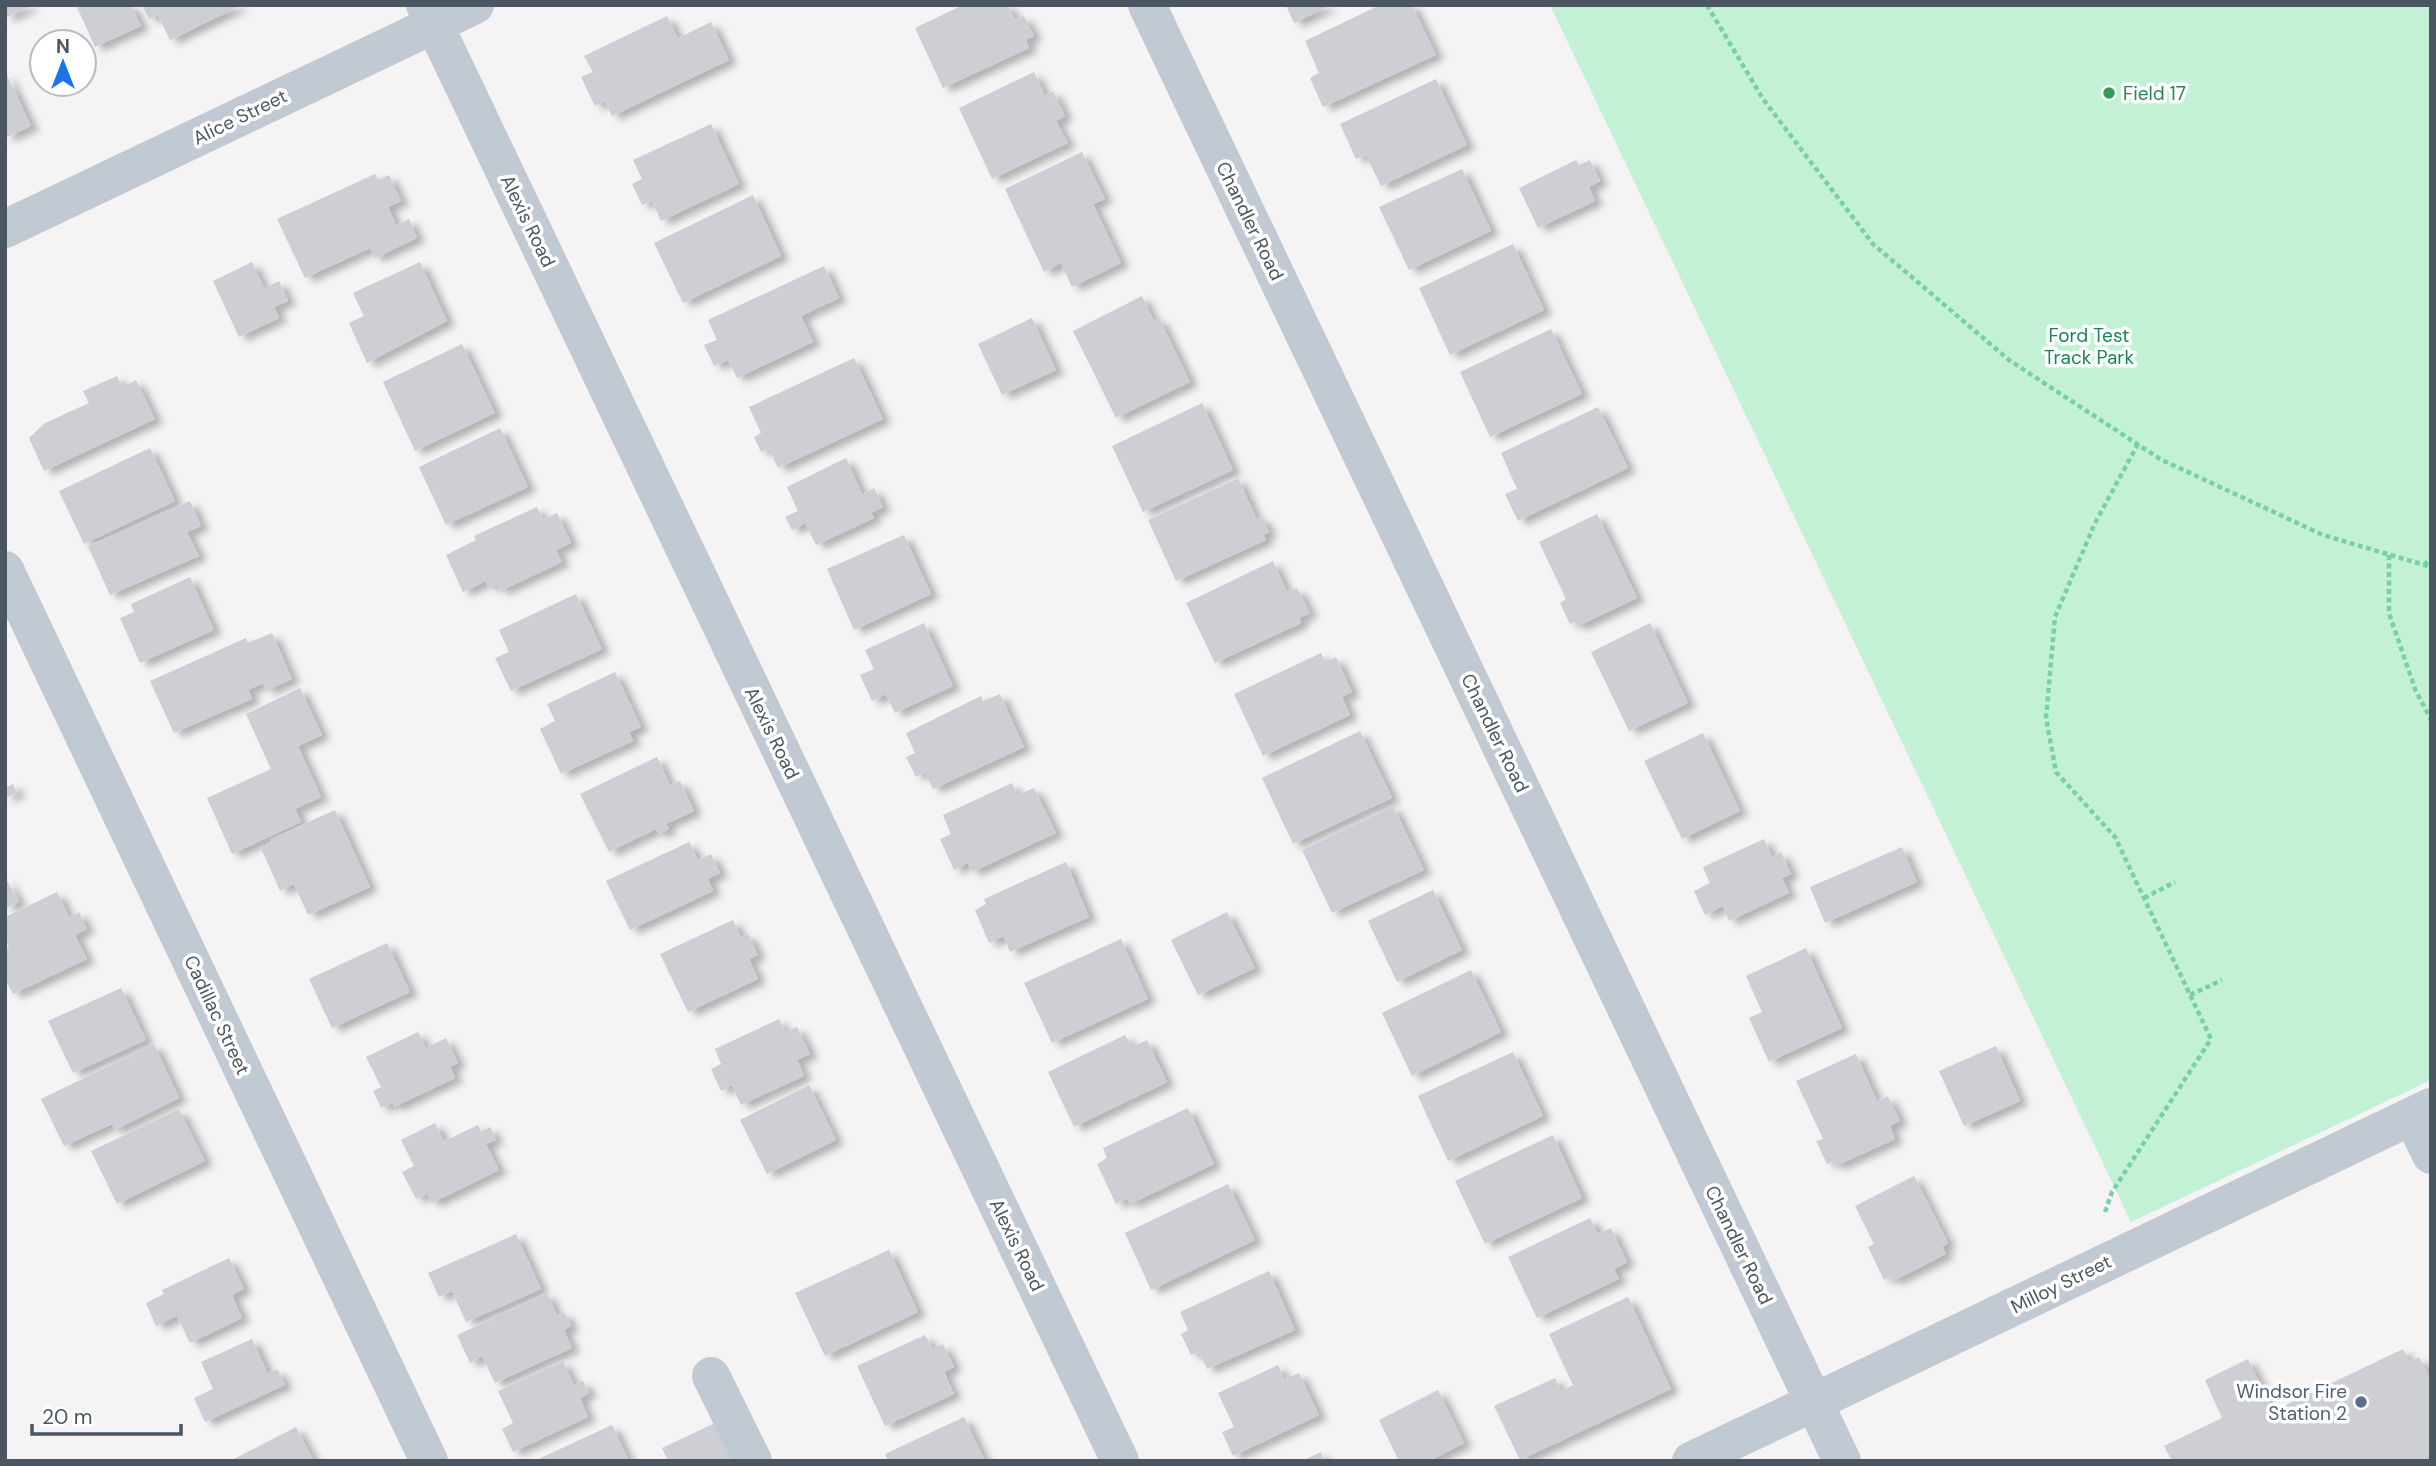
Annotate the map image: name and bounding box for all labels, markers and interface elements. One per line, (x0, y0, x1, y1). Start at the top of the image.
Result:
north arrow (28, 28, 98, 98)
text: N (56, 34, 70, 59)
place label: Field 17 (2123, 81, 2186, 106)
street label: Alice Street (189, 83, 291, 151)
marker: Field 17 (2101, 85, 2117, 101)
street label: Chandler Road (1210, 158, 1290, 284)
street label: Alexis Road (495, 171, 561, 271)
park label: Ford Test Track Park (2044, 323, 2134, 370)
street label: Chandler Road (1455, 670, 1535, 796)
street label: Alexis Road (739, 683, 805, 783)
street label: Cadillac Street (178, 951, 256, 1079)
street label: Chandler Road (1699, 1182, 1779, 1308)
street label: Alexis Road (984, 1195, 1050, 1295)
street label: Milloy Street (2007, 1249, 2115, 1319)
place label: Windsor Fire Station 2 (2236, 1379, 2347, 1426)
scale bar (32, 1392, 180, 1436)
marker: Windsor Fire Station 2 (2353, 1394, 2369, 1410)
text: 20 m (42, 1403, 93, 1431)

